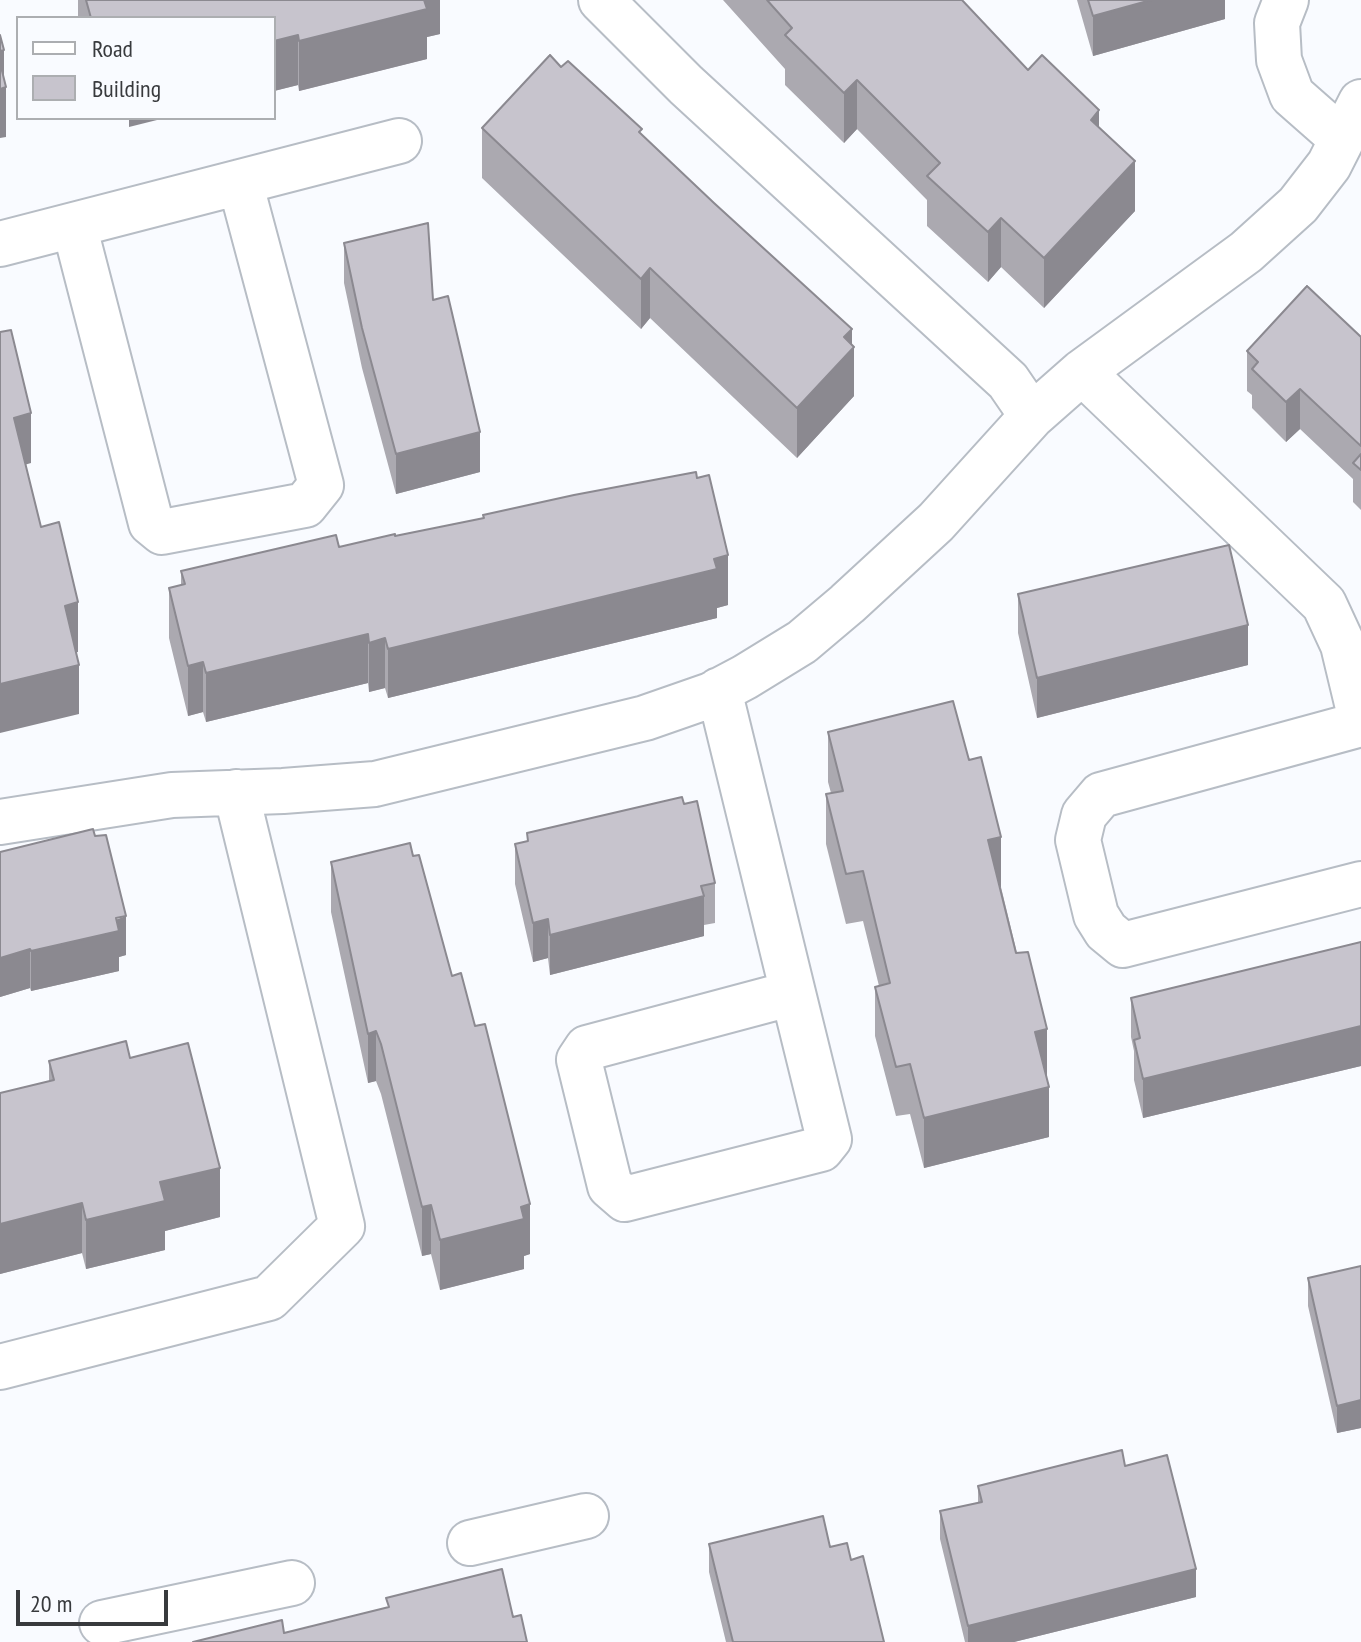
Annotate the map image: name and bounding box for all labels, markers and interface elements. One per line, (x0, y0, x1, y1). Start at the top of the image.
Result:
legend (16, 16, 276, 120)
text: Road (92, 33, 133, 64)
text: Building (92, 73, 161, 104)
scale bar (20, 1574, 172, 1624)
text: 20 m (30, 1588, 72, 1619)

